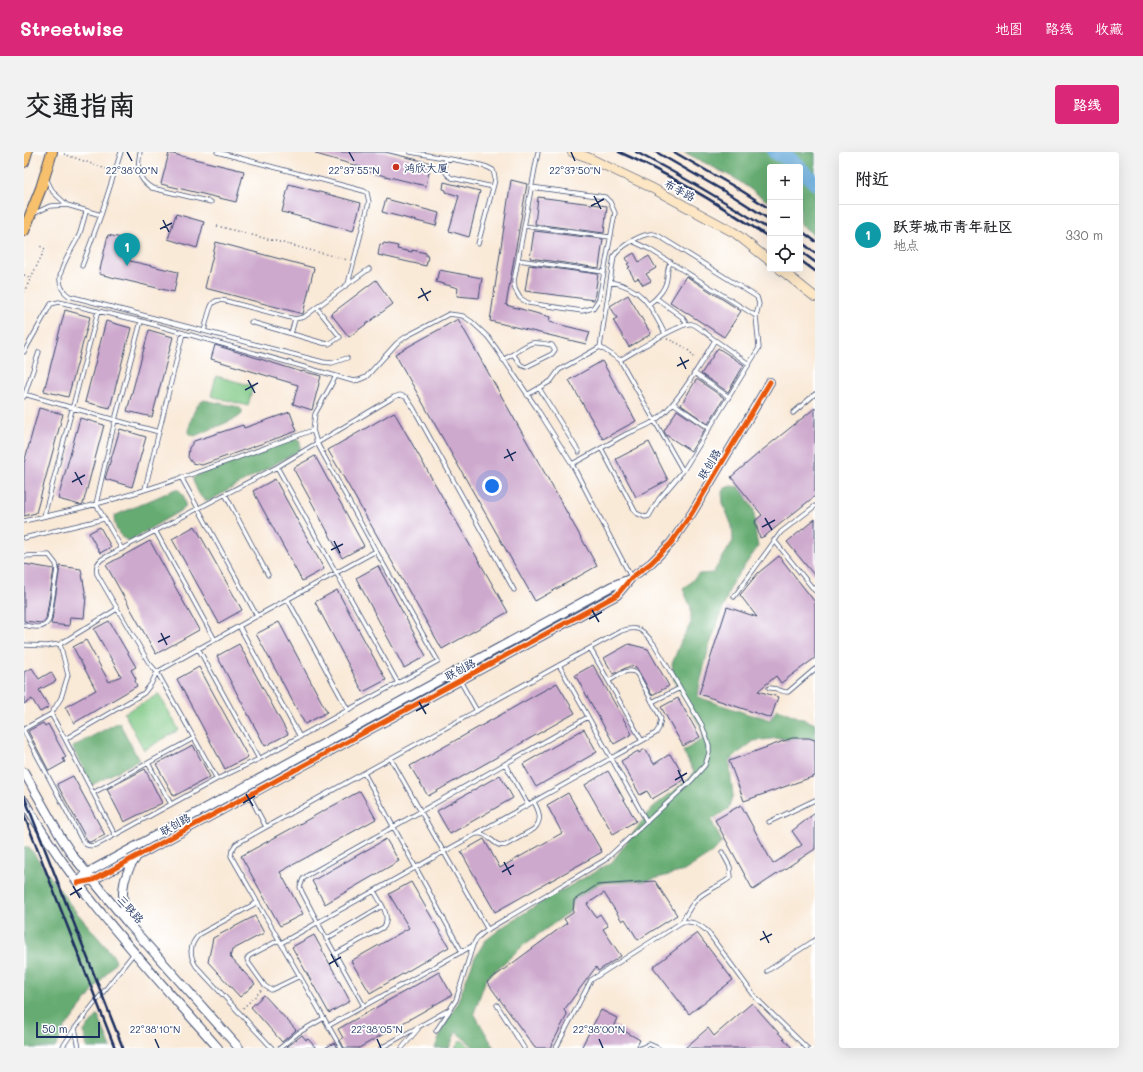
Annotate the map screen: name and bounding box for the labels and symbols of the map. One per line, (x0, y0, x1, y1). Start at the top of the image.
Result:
place label: 鸿欣大厦 (404, 160, 448, 175)
marker: 鸿欣大厦 (391, 162, 401, 172)
text: 22°38'00"N (106, 163, 158, 177)
text: 22°37'55"N (328, 163, 380, 177)
text: 22°37'50"N (549, 163, 601, 177)
street label: 布李路 (662, 176, 698, 204)
pin: 1 (114, 233, 140, 266)
street label: 联创路 (694, 446, 724, 482)
your location (482, 476, 502, 496)
street label: 联创路 (442, 655, 478, 683)
street label: 联创路 (157, 809, 193, 839)
street label: 三联路 (115, 892, 147, 926)
scale bar (36, 1020, 100, 1039)
text: 22°38'10"N (130, 1022, 180, 1036)
text: 22°38'05"N (351, 1022, 403, 1036)
text: 22°38'00"N (573, 1022, 625, 1036)

